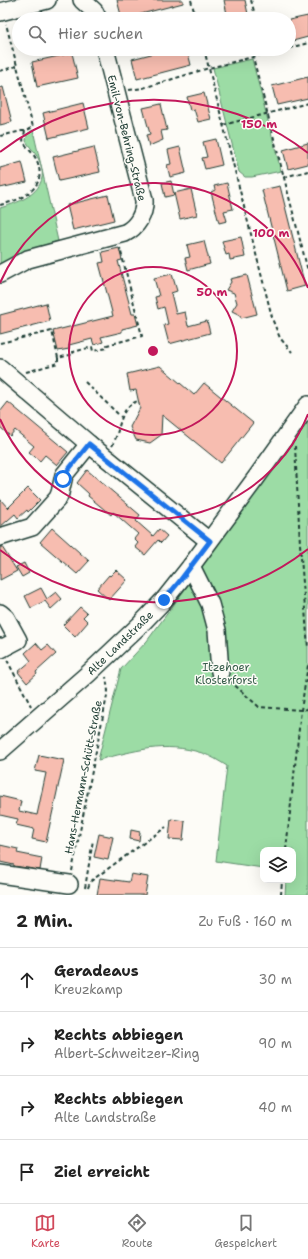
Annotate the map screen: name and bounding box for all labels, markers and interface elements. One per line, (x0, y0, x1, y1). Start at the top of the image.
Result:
search box (12, 12, 296, 56)
icon: search (26, 23, 48, 45)
text: Hier suchen (58, 24, 143, 44)
street label: Emil-von-Behring-Straße (104, 73, 149, 203)
text: 150 m (241, 116, 277, 132)
text: 100 m (253, 225, 290, 241)
text: 50 m (197, 284, 228, 300)
centre of rings (146, 344, 160, 358)
route start (54, 470, 72, 488)
route end (155, 591, 173, 609)
street label: Alte Landstraße (84, 608, 157, 679)
park label: Itzehoer Klosterforst (195, 660, 257, 688)
street label: Hans-Hermann-Schütt-Straße (61, 699, 106, 855)
map controls (260, 847, 296, 883)
button: layers (260, 847, 296, 883)
text: 2 Min. (16, 910, 73, 932)
text: Zu Fuß · 160 m (199, 913, 292, 930)
text: Geradeaus (54, 961, 139, 981)
icon: ahead (16, 969, 38, 991)
text: 30 m (258, 971, 292, 988)
text: Kreuzkamp (54, 981, 123, 998)
text: Rechts abbiegen (54, 1025, 183, 1045)
icon: right (16, 1033, 38, 1055)
text: 90 m (258, 1035, 292, 1052)
text: Albert-Schweitzer-Ring (54, 1045, 199, 1062)
text: Rechts abbiegen (54, 1089, 183, 1109)
icon: right (16, 1097, 38, 1119)
text: 40 m (258, 1099, 292, 1116)
text: Alte Landstraße (54, 1109, 156, 1126)
icon: arrive (16, 1161, 38, 1183)
text: Ziel erreicht (54, 1162, 150, 1182)
tab: Karte (31, 1212, 60, 1251)
tab: Route (122, 1212, 153, 1251)
tab: Gespeichert (215, 1212, 277, 1251)

